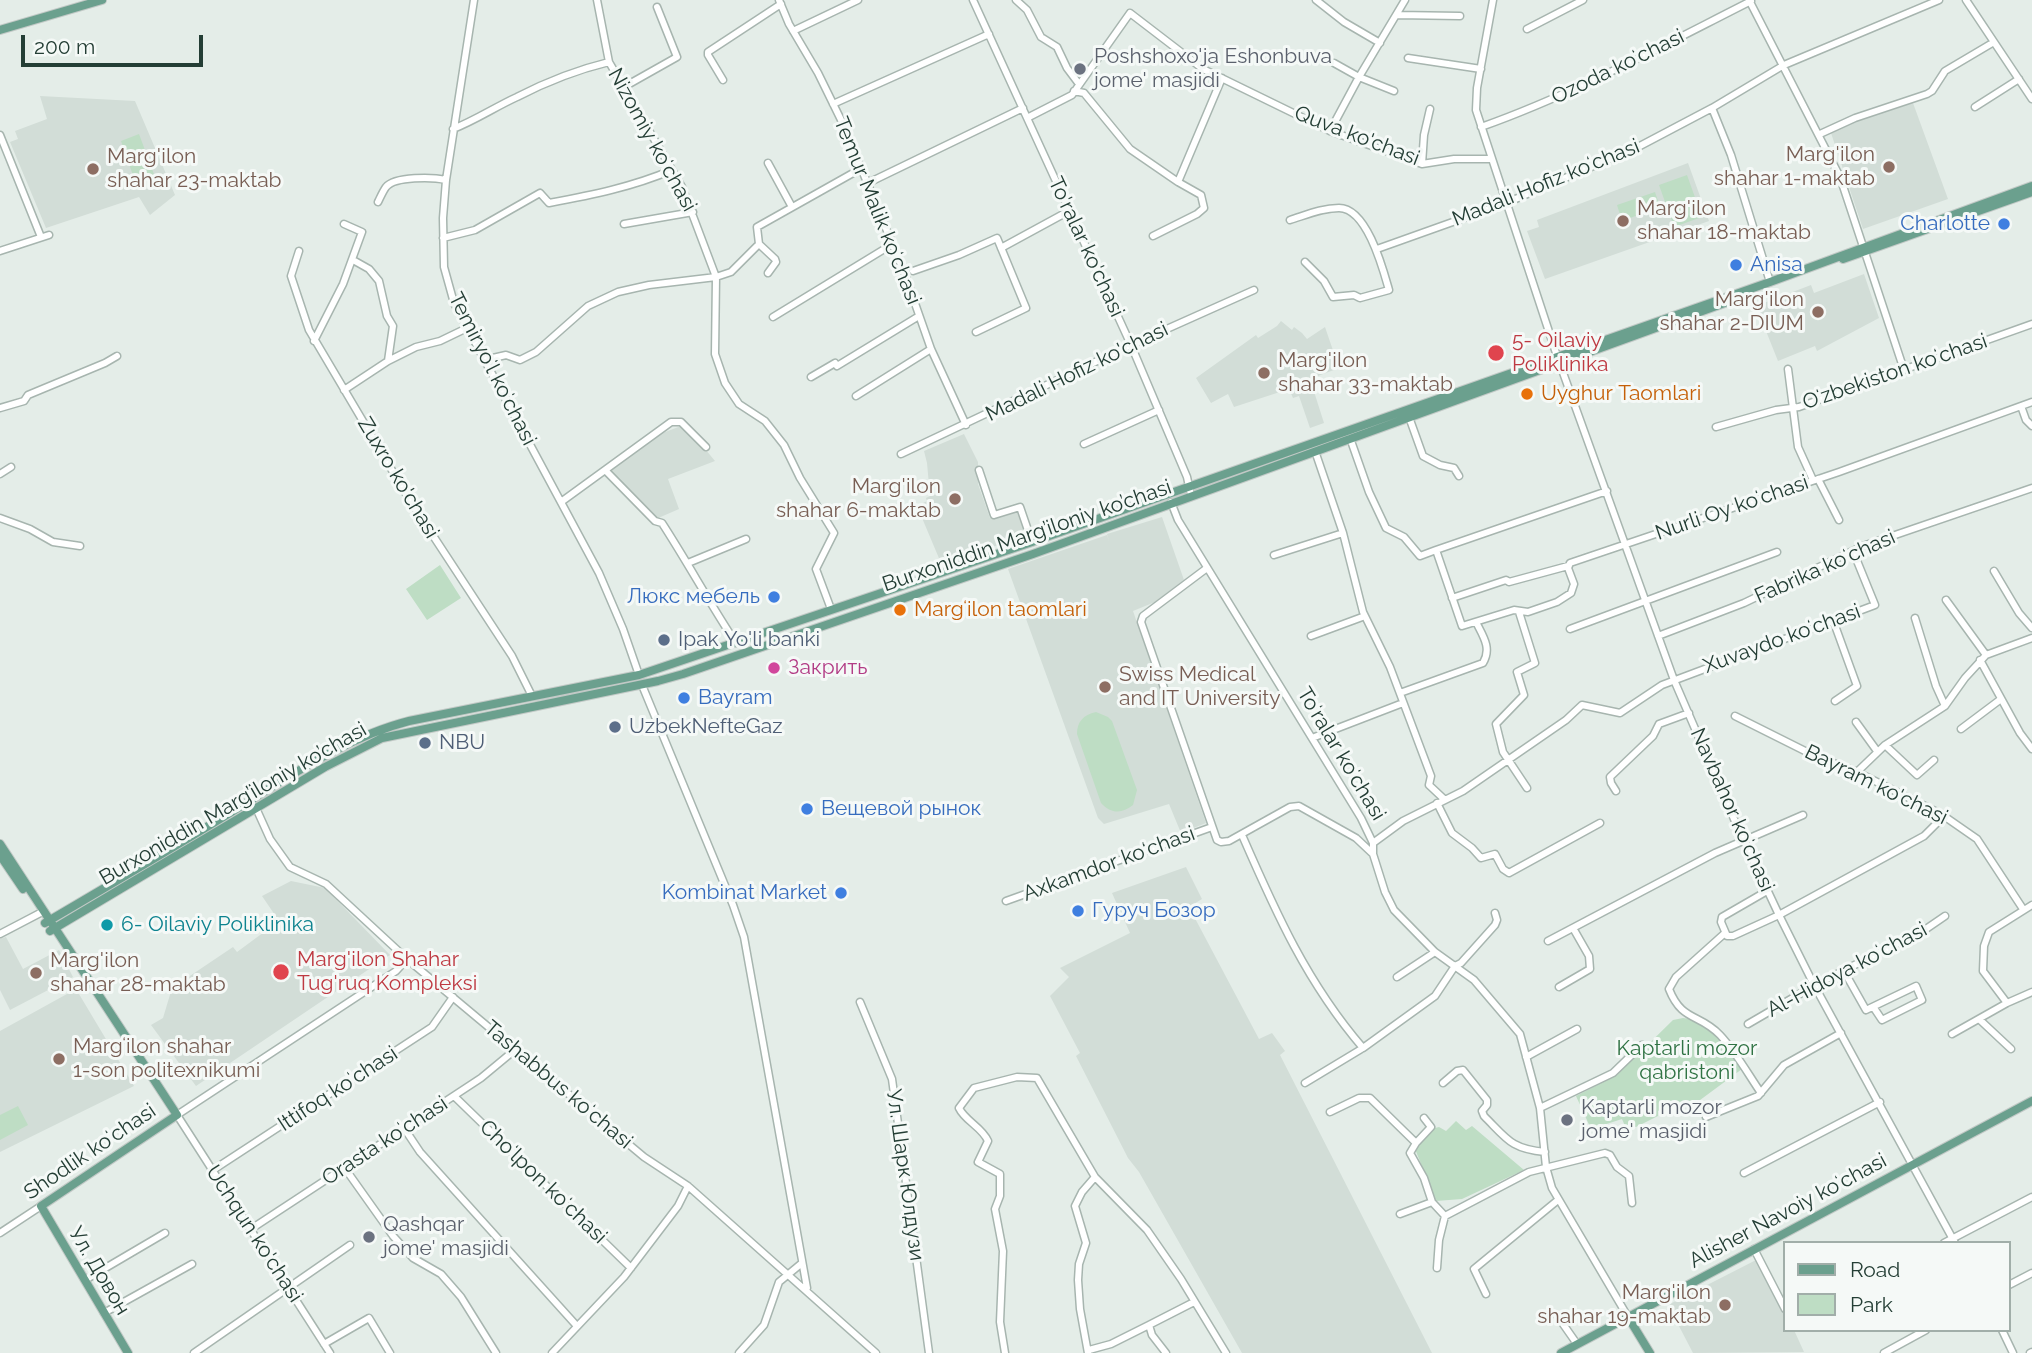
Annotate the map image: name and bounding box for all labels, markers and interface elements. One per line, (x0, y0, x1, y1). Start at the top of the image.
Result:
scale bar (24, 21, 206, 65)
street label: Ozoda koʻchasi (1548, 24, 1688, 110)
text: 200 m (34, 34, 95, 59)
place label: Poshshoxo'ja Eshonbuva jome' masjidi (1094, 44, 1332, 94)
marker: Poshshoxo'ja Eshonbuva jome' masjidi (1072, 61, 1088, 77)
street label: Nizomiy koʻchasi (602, 64, 702, 216)
street label: Quva ko'chasi (1291, 101, 1423, 171)
street label: Temur Malik koʻchasi (828, 114, 926, 308)
street label: Madali Hofiz koʻchasi (1449, 134, 1643, 232)
place label: Marg'ilon shahar 1-maktab (1714, 142, 1875, 192)
place label: Marg'ilon shahar 23-maktab (107, 144, 282, 194)
marker: Marg'ilon shahar 1-maktab (1881, 159, 1897, 175)
marker: Marg'ilon shahar 23-maktab (85, 161, 101, 177)
street label: To'ralar ko'chasi (1043, 173, 1129, 321)
place label: Marg'ilon shahar 18-maktab (1637, 196, 1811, 246)
place label: Charlotte (1900, 211, 1990, 237)
marker: Marg'ilon shahar 18-maktab (1615, 213, 1631, 229)
marker: Charlotte (1996, 216, 2012, 232)
place label: Anisa (1750, 252, 1803, 278)
marker: Anisa (1728, 257, 1744, 273)
place label: Marg'ilon shahar 2-DIUM (1659, 287, 1804, 337)
street label: Temiryoʻl koʻchasi (443, 288, 541, 450)
marker: Marg'ilon shahar 2-DIUM (1810, 304, 1826, 320)
street label: Madali Hofiz ko'chasi (982, 317, 1172, 427)
place label: 5- Oilaviy Poliklinika (1512, 328, 1608, 378)
street label: Oʻzbekiston koʻchasi (1799, 329, 1991, 415)
marker: 5- Oilaviy Poliklinika (1486, 343, 1506, 363)
place label: Marg'ilon shahar 33-maktab (1278, 348, 1453, 398)
marker: Marg'ilon shahar 33-maktab (1256, 365, 1272, 381)
place label: Uyghur Taomlari (1541, 381, 1701, 407)
marker: Uyghur Taomlari (1519, 386, 1535, 402)
street label: Zuxro ko'chasi (352, 413, 444, 543)
street label: Nurli Oy koʻchasi (1652, 470, 1812, 546)
place label: Marg'ilon shahar 6-maktab (776, 474, 941, 524)
street label: Burxoniddin Marg’iloniy ko’chasi (879, 475, 1175, 597)
marker: Marg'ilon shahar 6-maktab (947, 491, 963, 507)
street label: Fabrika koʻchasi (1751, 525, 1899, 609)
place label: Люкс мебель (627, 584, 760, 610)
marker: Люкс мебель (766, 589, 782, 605)
place label: Margʻilon taomlari (914, 597, 1087, 623)
street label: Xuvaydo koʻchasi (1700, 599, 1864, 679)
marker: Margʻilon taomlari (892, 602, 908, 618)
place label: Ipak Yo'li banki (678, 627, 820, 653)
marker: Ipak Yo'li banki (656, 632, 672, 648)
place label: Закрить (788, 655, 868, 681)
marker: Закрить (766, 660, 782, 676)
place label: Swiss Medical and IT University (1119, 662, 1281, 712)
marker: Swiss Medical and IT University (1097, 679, 1113, 695)
street label: Toʻralar koʻchasi (1291, 683, 1391, 825)
place label: Bayram (698, 685, 773, 711)
marker: Bayram (676, 690, 692, 706)
place label: UzbekNefteGaz (629, 714, 783, 740)
street label: Burxoniddin Marg’iloniy ko’chasi (95, 717, 371, 891)
marker: UzbekNefteGaz (607, 719, 623, 735)
street label: Navbahor koʻchasi (1685, 724, 1779, 896)
place label: NBU (439, 730, 485, 756)
marker: NBU (417, 735, 433, 751)
street label: Bayram ko'chasi (1800, 739, 1952, 831)
place label: Вещевой рынок (821, 796, 981, 822)
marker: Вещевой рынок (799, 801, 815, 817)
street label: Axkamdor ko‘chasi (1019, 821, 1199, 907)
place label: Kombinat Market (662, 880, 827, 906)
marker: Kombinat Market (833, 885, 849, 901)
place label: Гуруч Бозор (1092, 898, 1216, 924)
marker: Гуруч Бозор (1070, 903, 1086, 919)
place label: 6- Oilaviy Poliklinika (121, 912, 314, 938)
marker: 6- Oilaviy Poliklinika (99, 917, 115, 933)
street label: Al-Hidoya koʻchasi (1763, 917, 1931, 1023)
place label: Marg'ilon Shahar Tug'ruq Kompleksi (297, 947, 477, 997)
place label: Marg'ilon shahar 28-maktab (50, 948, 226, 998)
marker: Marg'ilon Shahar Tug'ruq Kompleksi (271, 962, 291, 982)
marker: Marg'ilon shahar 28-maktab (28, 965, 44, 981)
street label: Tashabbus koʻchasi (479, 1016, 637, 1154)
place label: Margʻilon shahar 1-son politexnikumi (73, 1034, 260, 1084)
park label: Kaptarli mozor qabristoni (1617, 1036, 1757, 1086)
street label: Ittifoq koʻchasi (274, 1041, 402, 1137)
marker: Margʻilon shahar 1-son politexnikumi (51, 1051, 67, 1067)
street label: Ул. Шарк Юлдузи (880, 1088, 930, 1262)
street label: Orasta koʻchasi (317, 1091, 453, 1191)
place label: Kaptarli mozor jome' masjidi (1581, 1095, 1722, 1145)
street label: Shodlik koʻchasi (19, 1099, 161, 1205)
marker: Kaptarli mozor jome' masjidi (1559, 1112, 1575, 1128)
street label: Choʻlpon koʻchasi (474, 1115, 612, 1249)
street label: Alisher Navoiy koʻchasi (1685, 1148, 1891, 1274)
street label: Uchqun ko'chasi (200, 1161, 308, 1307)
place label: Qashqar jome' masjidi (383, 1212, 509, 1262)
street label: Ул. Довон (63, 1222, 135, 1320)
marker: Qashqar jome' masjidi (361, 1229, 377, 1245)
legend (1784, 1241, 2011, 1332)
text: Road (1850, 1257, 1900, 1282)
place label: Marg'ilon shahar 19-maktab (1537, 1280, 1711, 1330)
text: Park (1850, 1292, 1893, 1317)
marker: Marg'ilon shahar 19-maktab (1717, 1297, 1733, 1313)

